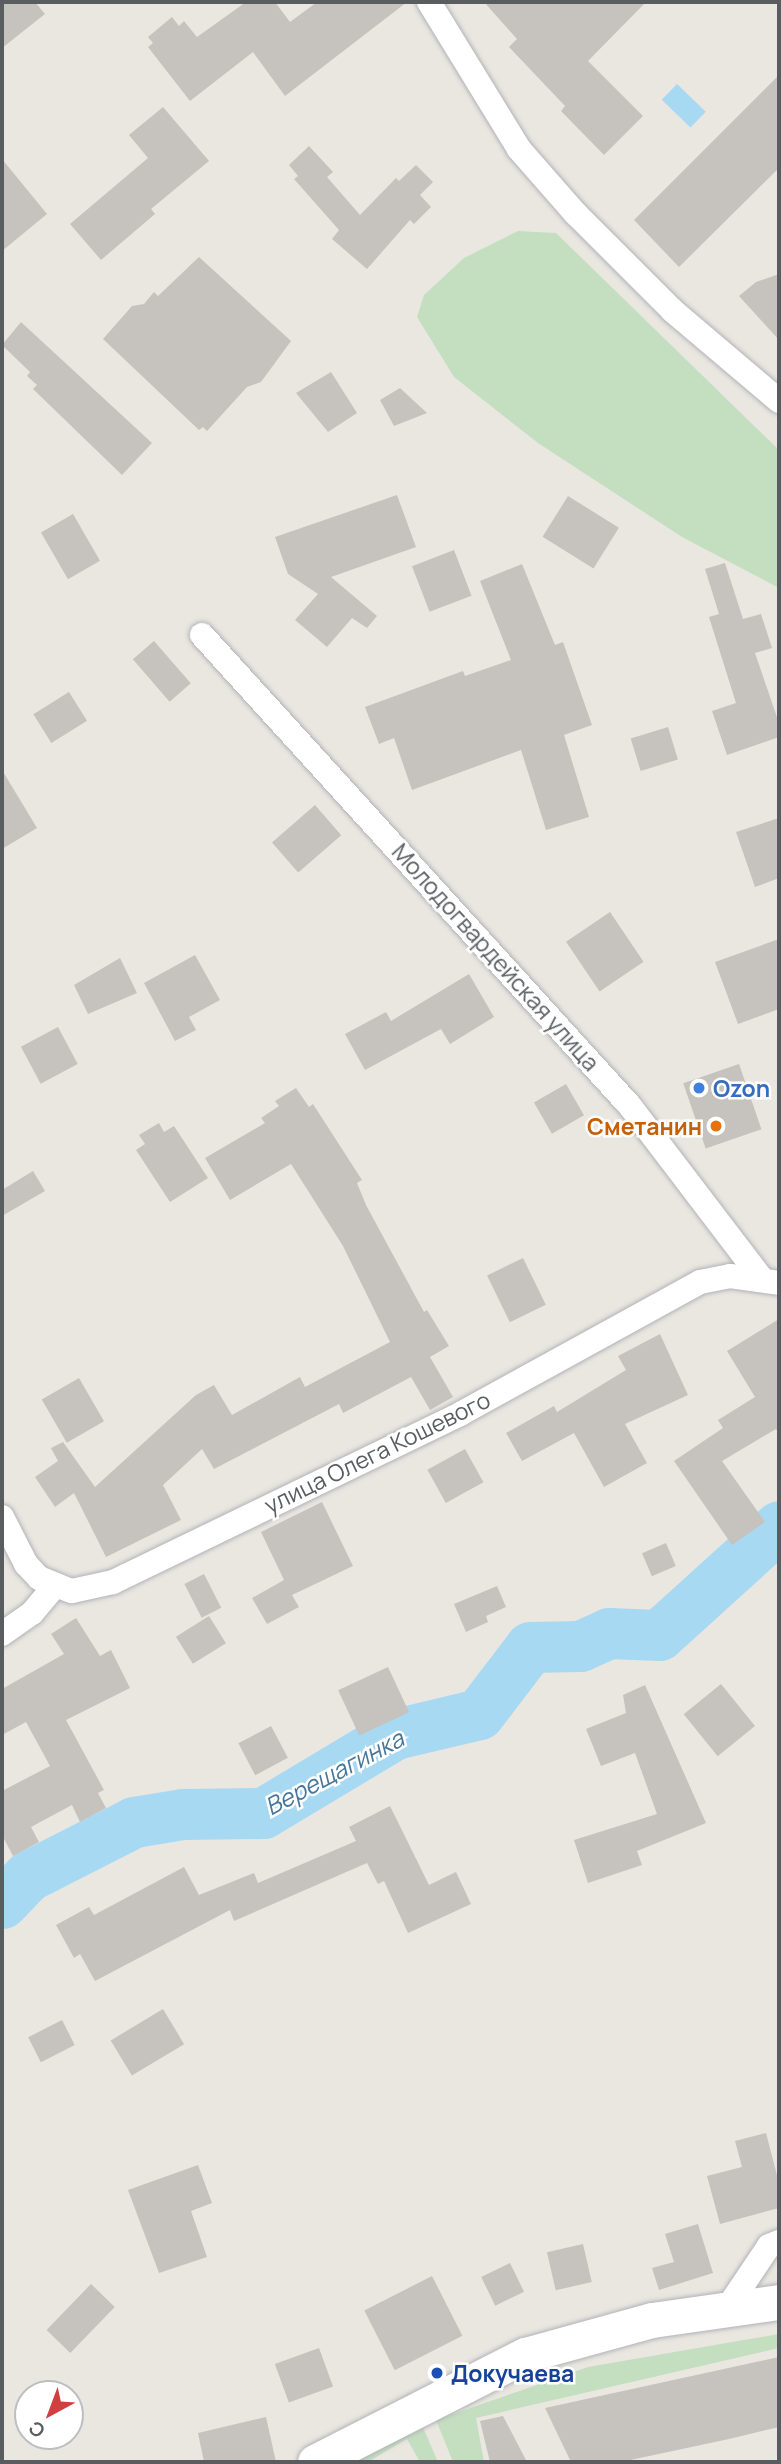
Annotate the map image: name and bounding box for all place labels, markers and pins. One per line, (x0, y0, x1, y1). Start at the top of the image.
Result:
place label: Ozon (713, 1074, 770, 1102)
marker: Ozon (691, 1080, 707, 1096)
place label: Сметанин (587, 1112, 702, 1140)
marker: Сметанин (708, 1118, 724, 1134)
place label: Докучаева (451, 2359, 574, 2387)
marker: Докучаева (429, 2365, 445, 2381)

